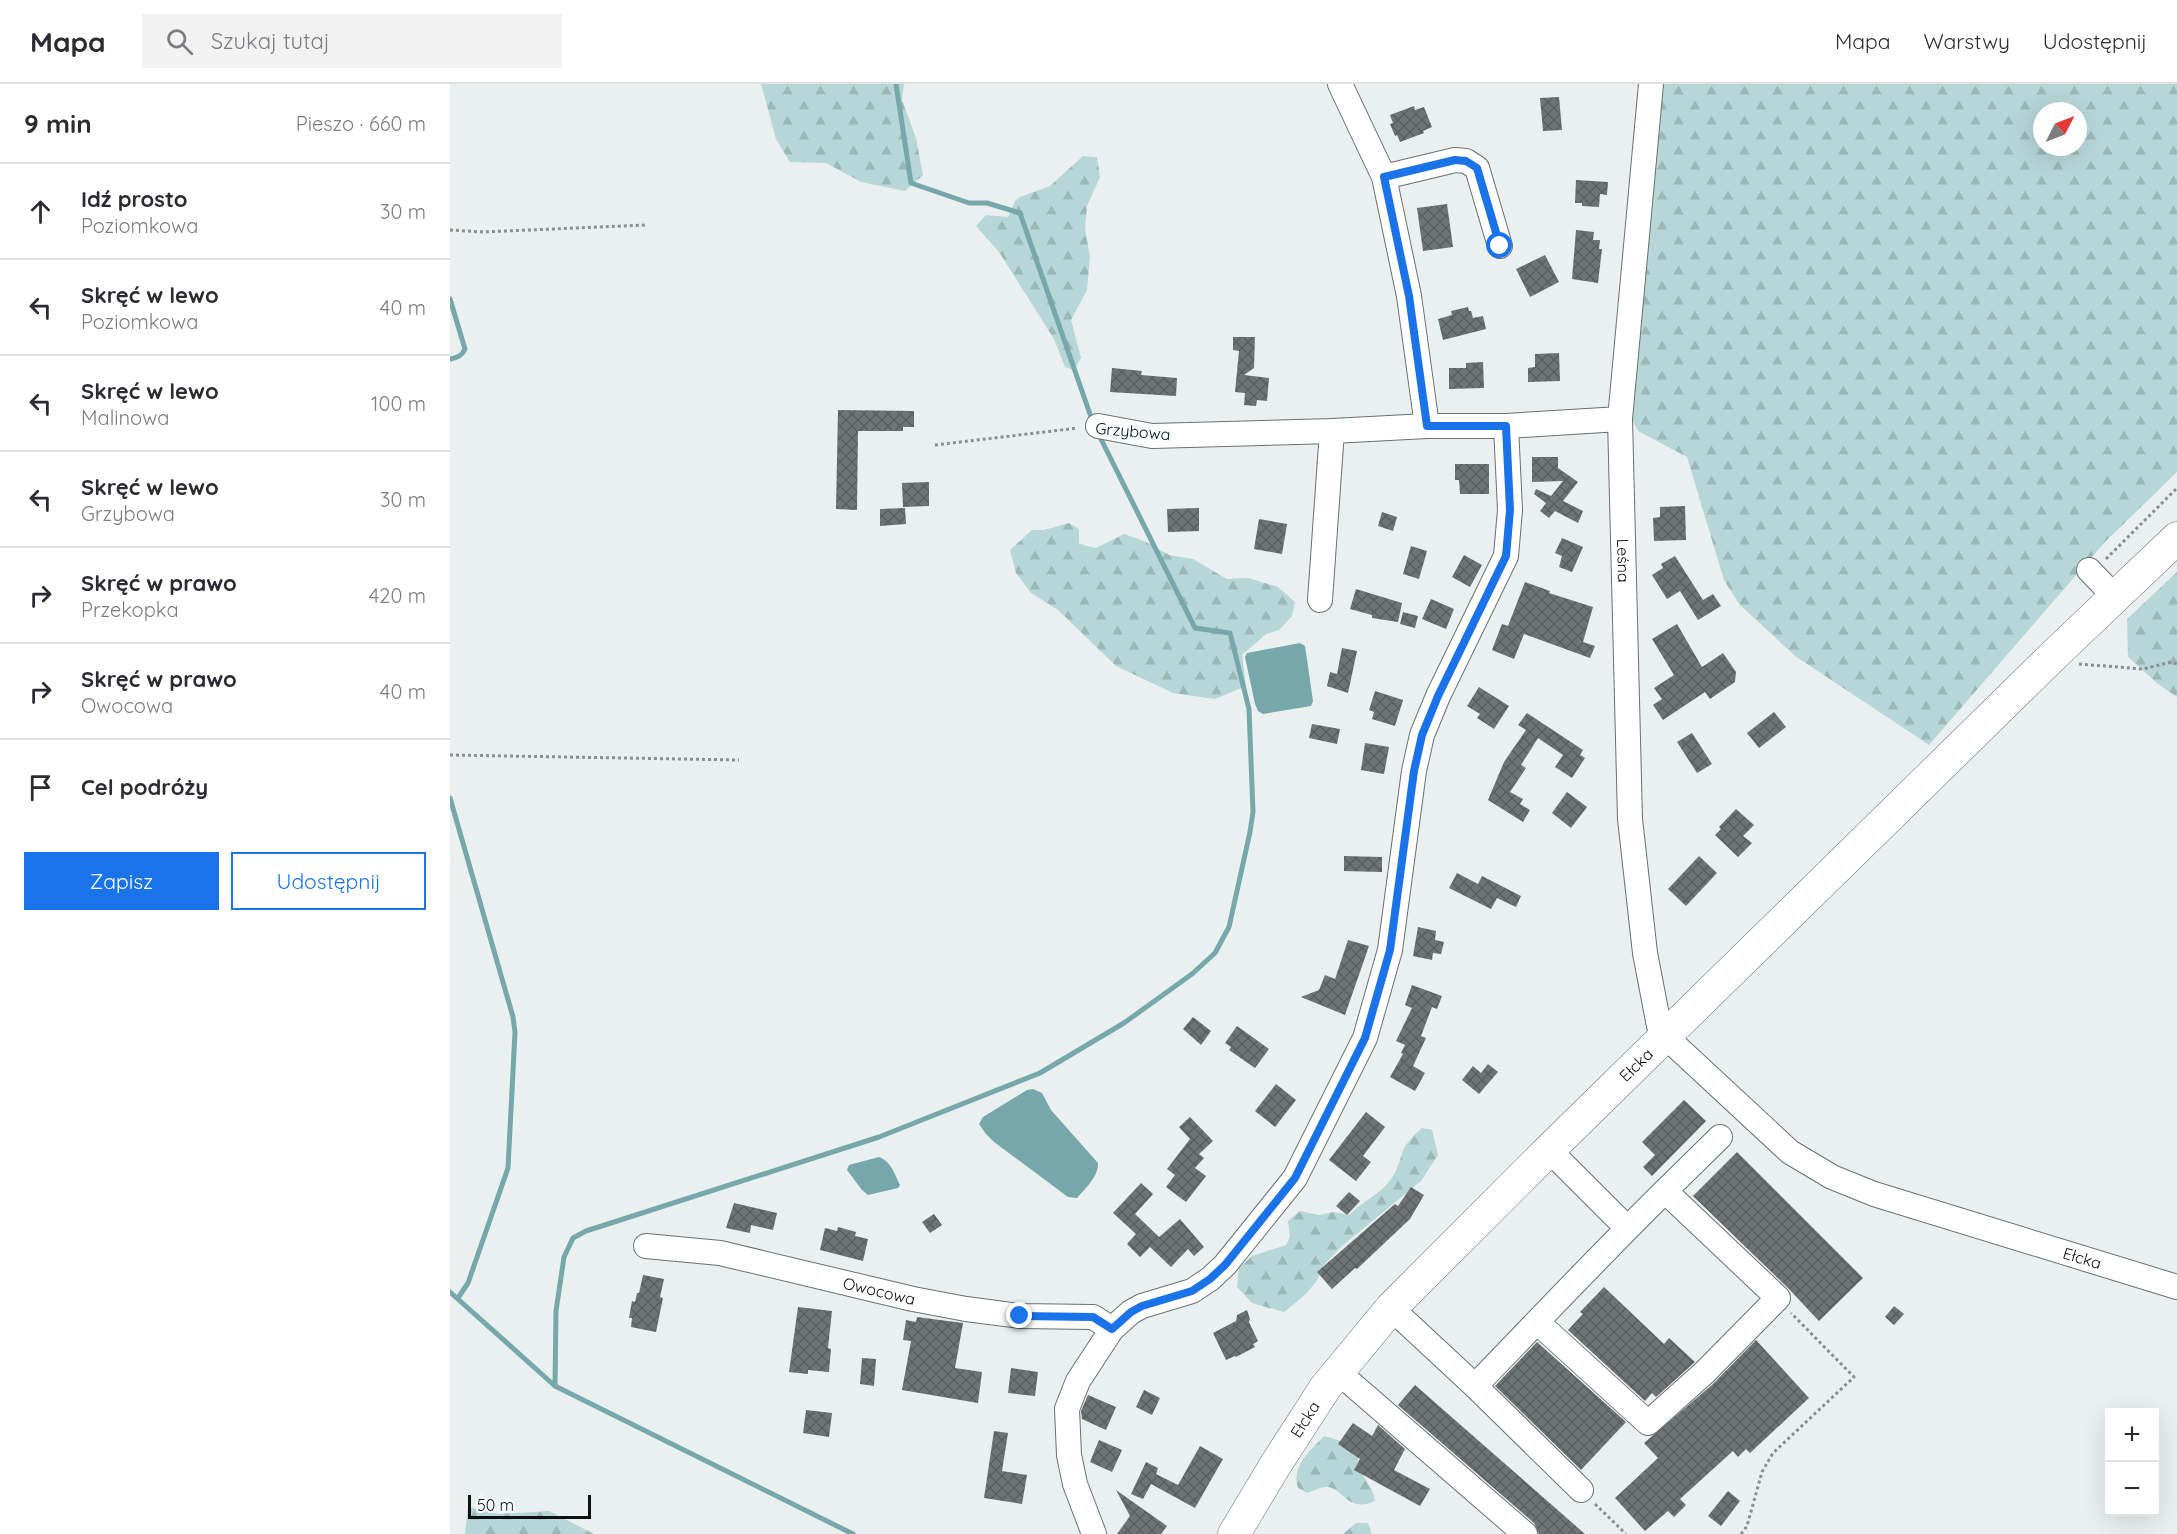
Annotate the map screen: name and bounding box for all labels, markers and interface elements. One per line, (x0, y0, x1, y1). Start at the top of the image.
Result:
search box (142, 14, 562, 68)
text: Mapa (30, 24, 106, 59)
icon: search (163, 25, 196, 58)
text: Szukaj tutaj (211, 27, 330, 55)
text: Mapa (1835, 28, 1890, 54)
text: Warstwy (1923, 28, 2010, 54)
text: Udostępnij (2043, 28, 2147, 54)
north arrow (2033, 102, 2087, 156)
text: 9 min (24, 107, 92, 140)
text: Pieszo · 660 m (296, 111, 426, 136)
text: Idź prosto (81, 185, 188, 213)
icon: ahead (24, 195, 57, 228)
text: 30 m (380, 199, 426, 224)
text: Poziomkowa (81, 213, 198, 238)
route start (1486, 232, 1512, 258)
text: Skręć w lewo (81, 281, 219, 309)
icon: left (24, 291, 57, 324)
text: 40 m (380, 295, 426, 320)
text: Poziomkowa (81, 309, 198, 334)
text: Skręć w lewo (81, 377, 219, 405)
icon: left (24, 387, 57, 420)
text: 100 m (371, 391, 426, 416)
text: Malinowa (81, 405, 169, 430)
street label: Grzybowa (1095, 418, 1171, 444)
text: Skręć w lewo (81, 473, 219, 501)
icon: left (24, 483, 57, 516)
text: 30 m (380, 487, 426, 512)
text: Grzybowa (81, 501, 175, 526)
street label: Leśna (1613, 538, 1634, 583)
text: Skręć w prawo (81, 569, 237, 597)
icon: right (24, 579, 57, 612)
text: 420 m (369, 583, 426, 608)
text: Przekopka (81, 597, 179, 622)
text: Skręć w prawo (81, 665, 237, 693)
icon: right (24, 675, 57, 708)
text: 40 m (380, 679, 426, 704)
text: Owocowa (81, 693, 173, 718)
icon: arrive (24, 771, 57, 804)
text: Cel podróży (81, 773, 208, 801)
button: Zapisz (24, 852, 219, 910)
button: Udostępnij (231, 852, 426, 910)
street label: Ełcka (1615, 1044, 1657, 1086)
street label: Ełcka (2061, 1243, 2104, 1273)
street label: Owocowa (841, 1273, 917, 1309)
route end (1006, 1302, 1032, 1328)
street label: Ełcka (1286, 1397, 1324, 1441)
map controls (2105, 1408, 2159, 1516)
button: + (2105, 1408, 2159, 1462)
button: − (2105, 1462, 2159, 1516)
scale bar (468, 1492, 591, 1520)
text: 50 m (477, 1495, 514, 1515)

